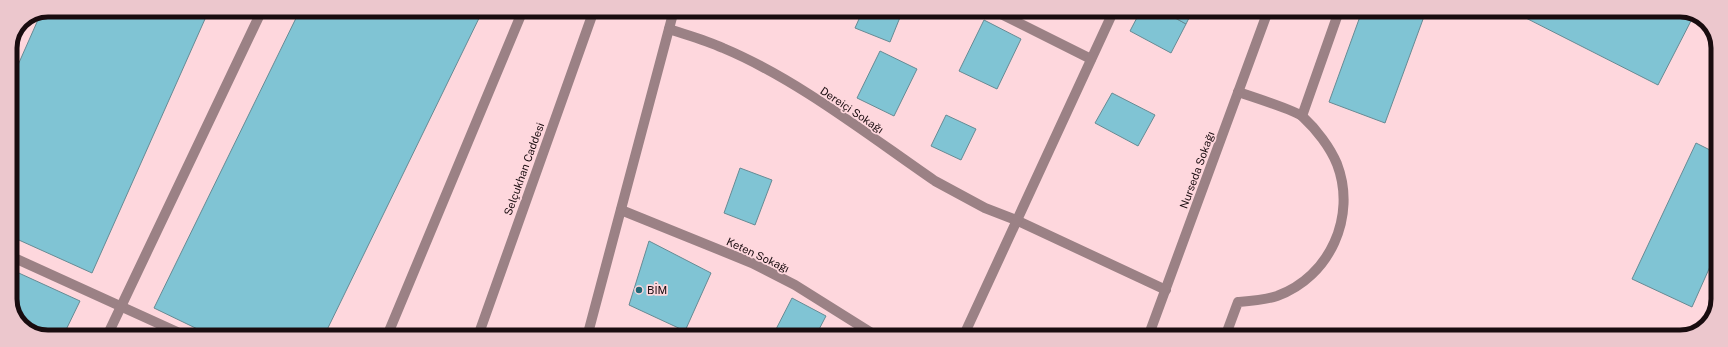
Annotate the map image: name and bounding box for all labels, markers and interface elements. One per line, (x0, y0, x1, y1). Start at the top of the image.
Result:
street label: Dereiçi Sokağı (818, 84, 886, 136)
street label: Selçukhan Caddesi (502, 121, 547, 217)
street label: Nurseda Sokağı (1177, 130, 1217, 210)
street label: Keten Sokağı (725, 235, 791, 275)
place label: BİM (647, 283, 667, 296)
marker: BİM (634, 285, 644, 295)

